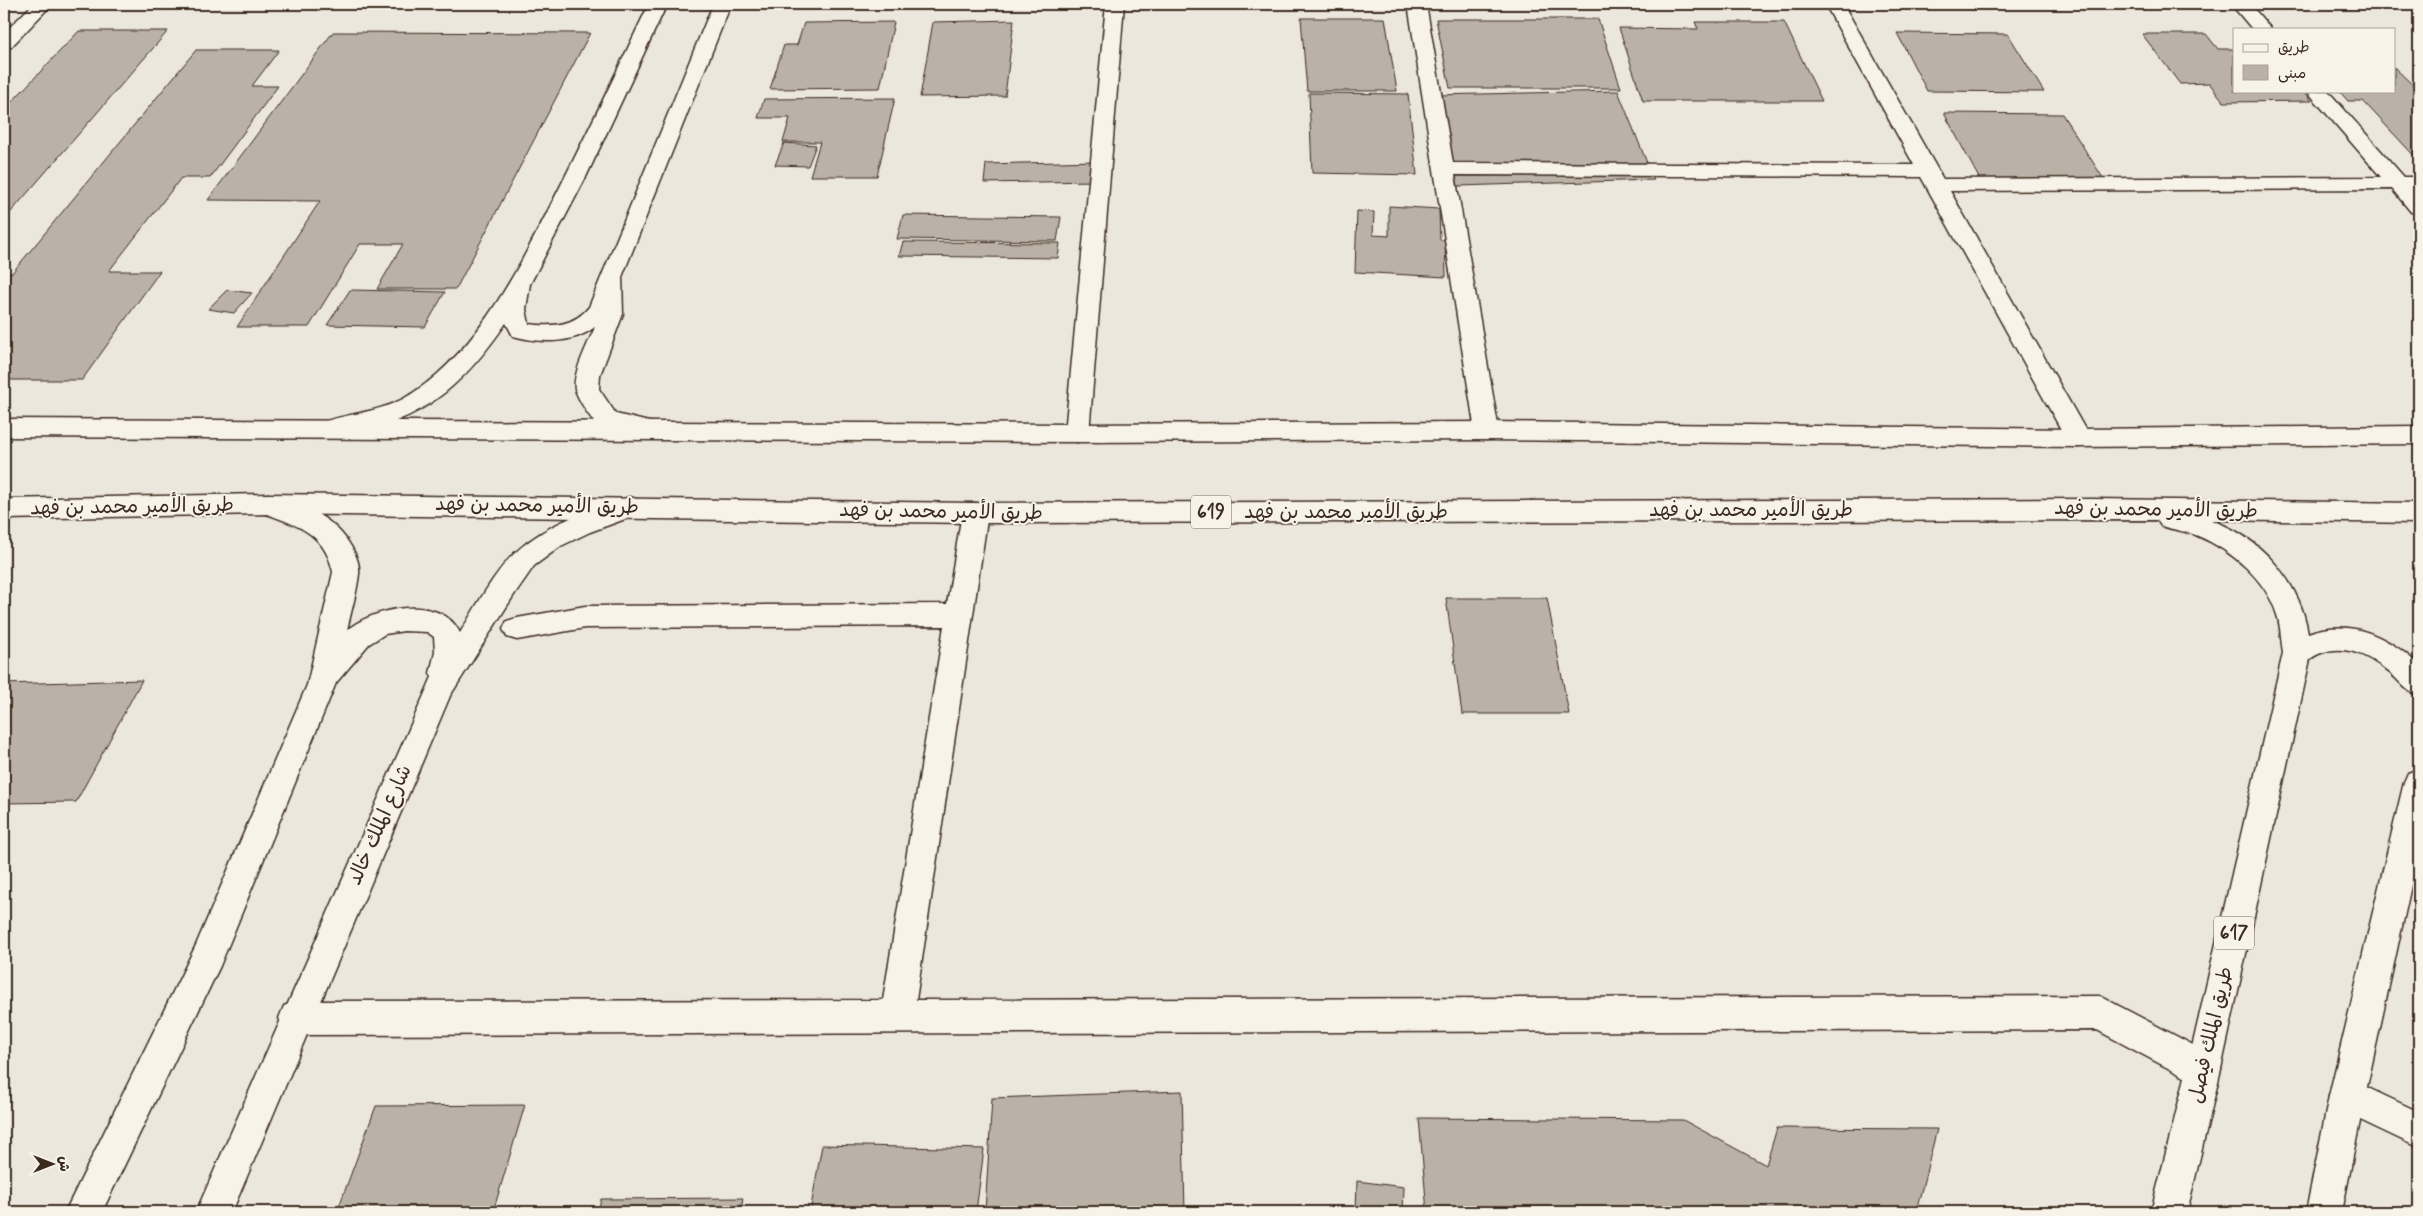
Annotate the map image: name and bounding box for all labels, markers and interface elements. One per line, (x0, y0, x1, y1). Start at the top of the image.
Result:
legend (2233, 28, 2396, 92)
text: طريق (2278, 38, 2310, 58)
text: مبنى (2278, 64, 2306, 84)
street label: طريق الأمير محمد بن فهد (435, 490, 639, 521)
street label: طريق الأمير محمد بن فهد (30, 491, 234, 522)
street label: طريق الأمير محمد بن فهد (2054, 494, 2258, 525)
street label: طريق الأمير محمد بن فهد (839, 496, 1043, 527)
road number: 619 (1191, 496, 1231, 528)
street label: طريق الأمير محمد بن فهد (1649, 496, 1853, 524)
street label: طريق الأمير محمد بن فهد (1244, 498, 1448, 526)
street label: شارع الملك خالد (341, 761, 419, 889)
road number: 617 (2214, 916, 2254, 950)
street label: طريق الملك فيصل (2182, 964, 2240, 1106)
north arrow (28, 1138, 78, 1188)
text: ش (55, 1156, 73, 1172)

